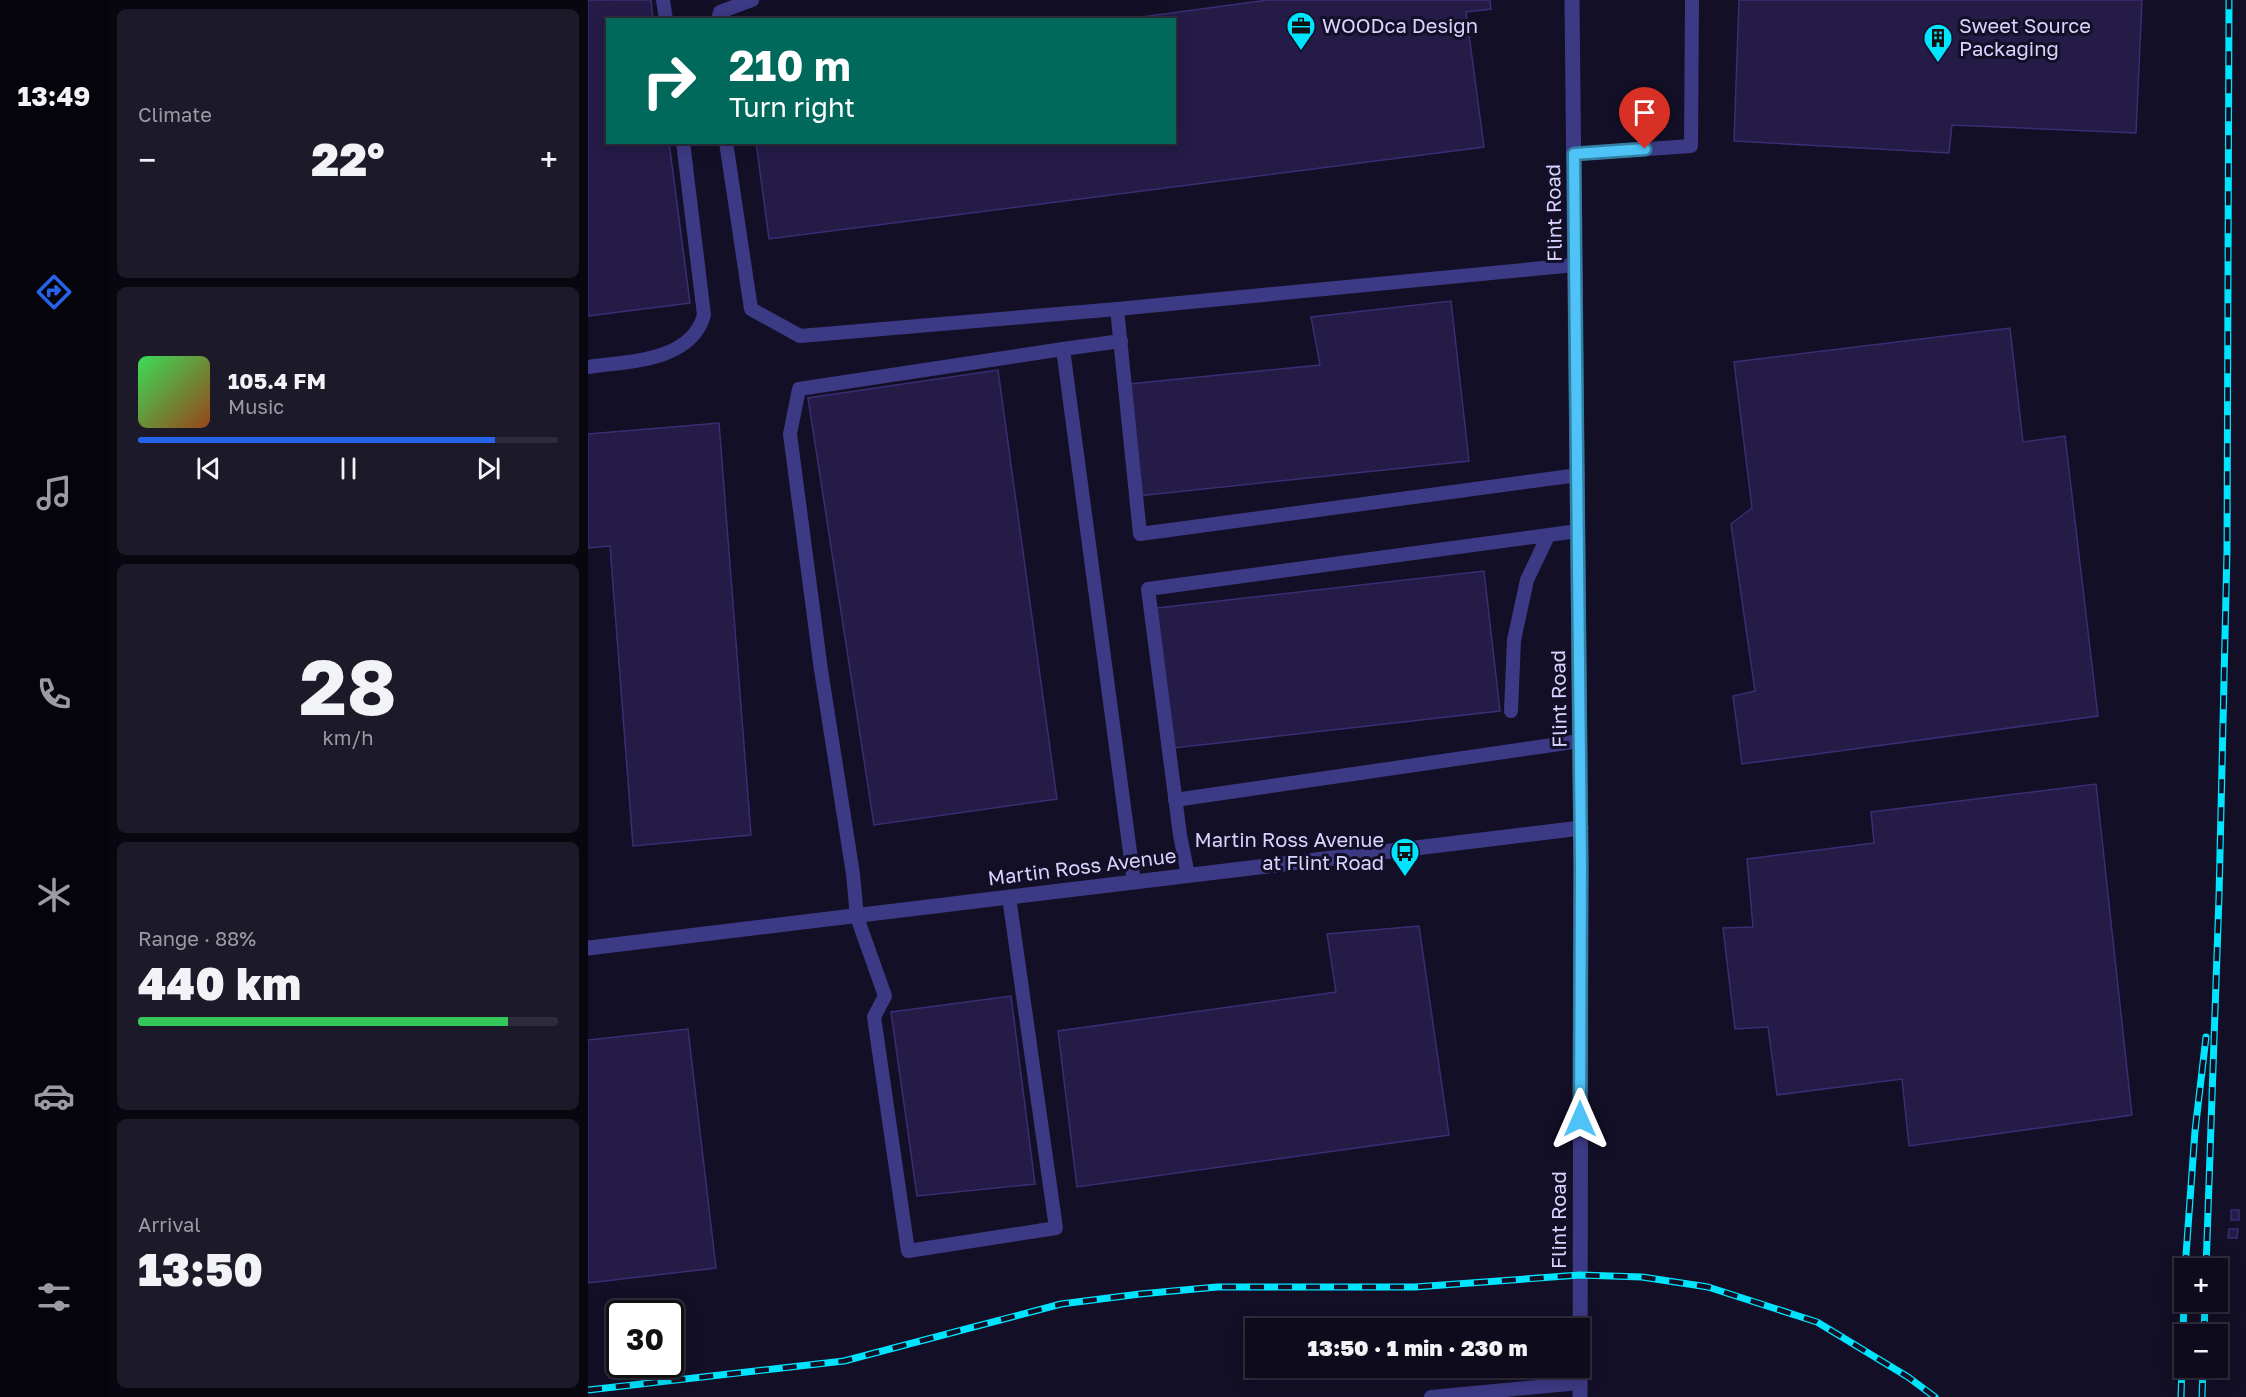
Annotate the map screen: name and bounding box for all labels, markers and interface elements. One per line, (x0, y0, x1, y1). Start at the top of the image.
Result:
office icon: WOODca Design (1285, 10, 1317, 52)
place label: WOODca Design (1322, 13, 1478, 37)
place label: Sweet Source Packaging (1959, 13, 2091, 60)
building icon: Sweet Source Packaging (1922, 22, 1954, 64)
text: 210 m (729, 40, 851, 90)
icon: right (630, 42, 708, 120)
text: 13:49 (17, 80, 91, 112)
pin (1619, 87, 1670, 149)
text: Turn right (729, 91, 855, 123)
icon: arrive (1628, 96, 1661, 129)
text: Climate (138, 102, 212, 126)
text: 22° (311, 132, 385, 186)
text: − (138, 140, 156, 179)
text: + (540, 140, 558, 179)
street label: Flint Road (1540, 164, 1566, 262)
icon: directions (33, 271, 75, 313)
text: 105.4 FM (228, 367, 326, 394)
text: Music (228, 394, 284, 418)
icon: previous (192, 452, 225, 485)
icon: pause (332, 452, 365, 485)
icon: next (472, 452, 505, 485)
icon: music (33, 472, 75, 514)
text: 28 (299, 639, 397, 732)
street label: Flint Road (1545, 650, 1571, 748)
icon: phone (33, 673, 75, 715)
text: km/h (323, 725, 373, 749)
place label: Martin Ross Avenue at Flint Road (1194, 827, 1384, 874)
bus stop icon: Martin Ross Avenue at Flint Road (1389, 836, 1421, 878)
street label: Martin Ross Avenue (986, 843, 1177, 889)
icon: climate (33, 874, 75, 916)
text: Range · 88% (138, 926, 256, 950)
text: 440 km (138, 956, 301, 1010)
icon: car (33, 1075, 75, 1117)
position arrow (1548, 1087, 1612, 1151)
street label: Flint Road (1546, 1171, 1570, 1269)
text: Arrival (138, 1212, 201, 1236)
text: 13:50 (138, 1242, 263, 1296)
map controls (2174, 1258, 2228, 1378)
button: + (2174, 1258, 2228, 1312)
icon: filters (33, 1276, 75, 1318)
speed limit sign: 30 (606, 1300, 684, 1378)
button: − (2174, 1324, 2228, 1378)
text: 13:50 · 1 min · 230 m (1307, 1334, 1528, 1361)

